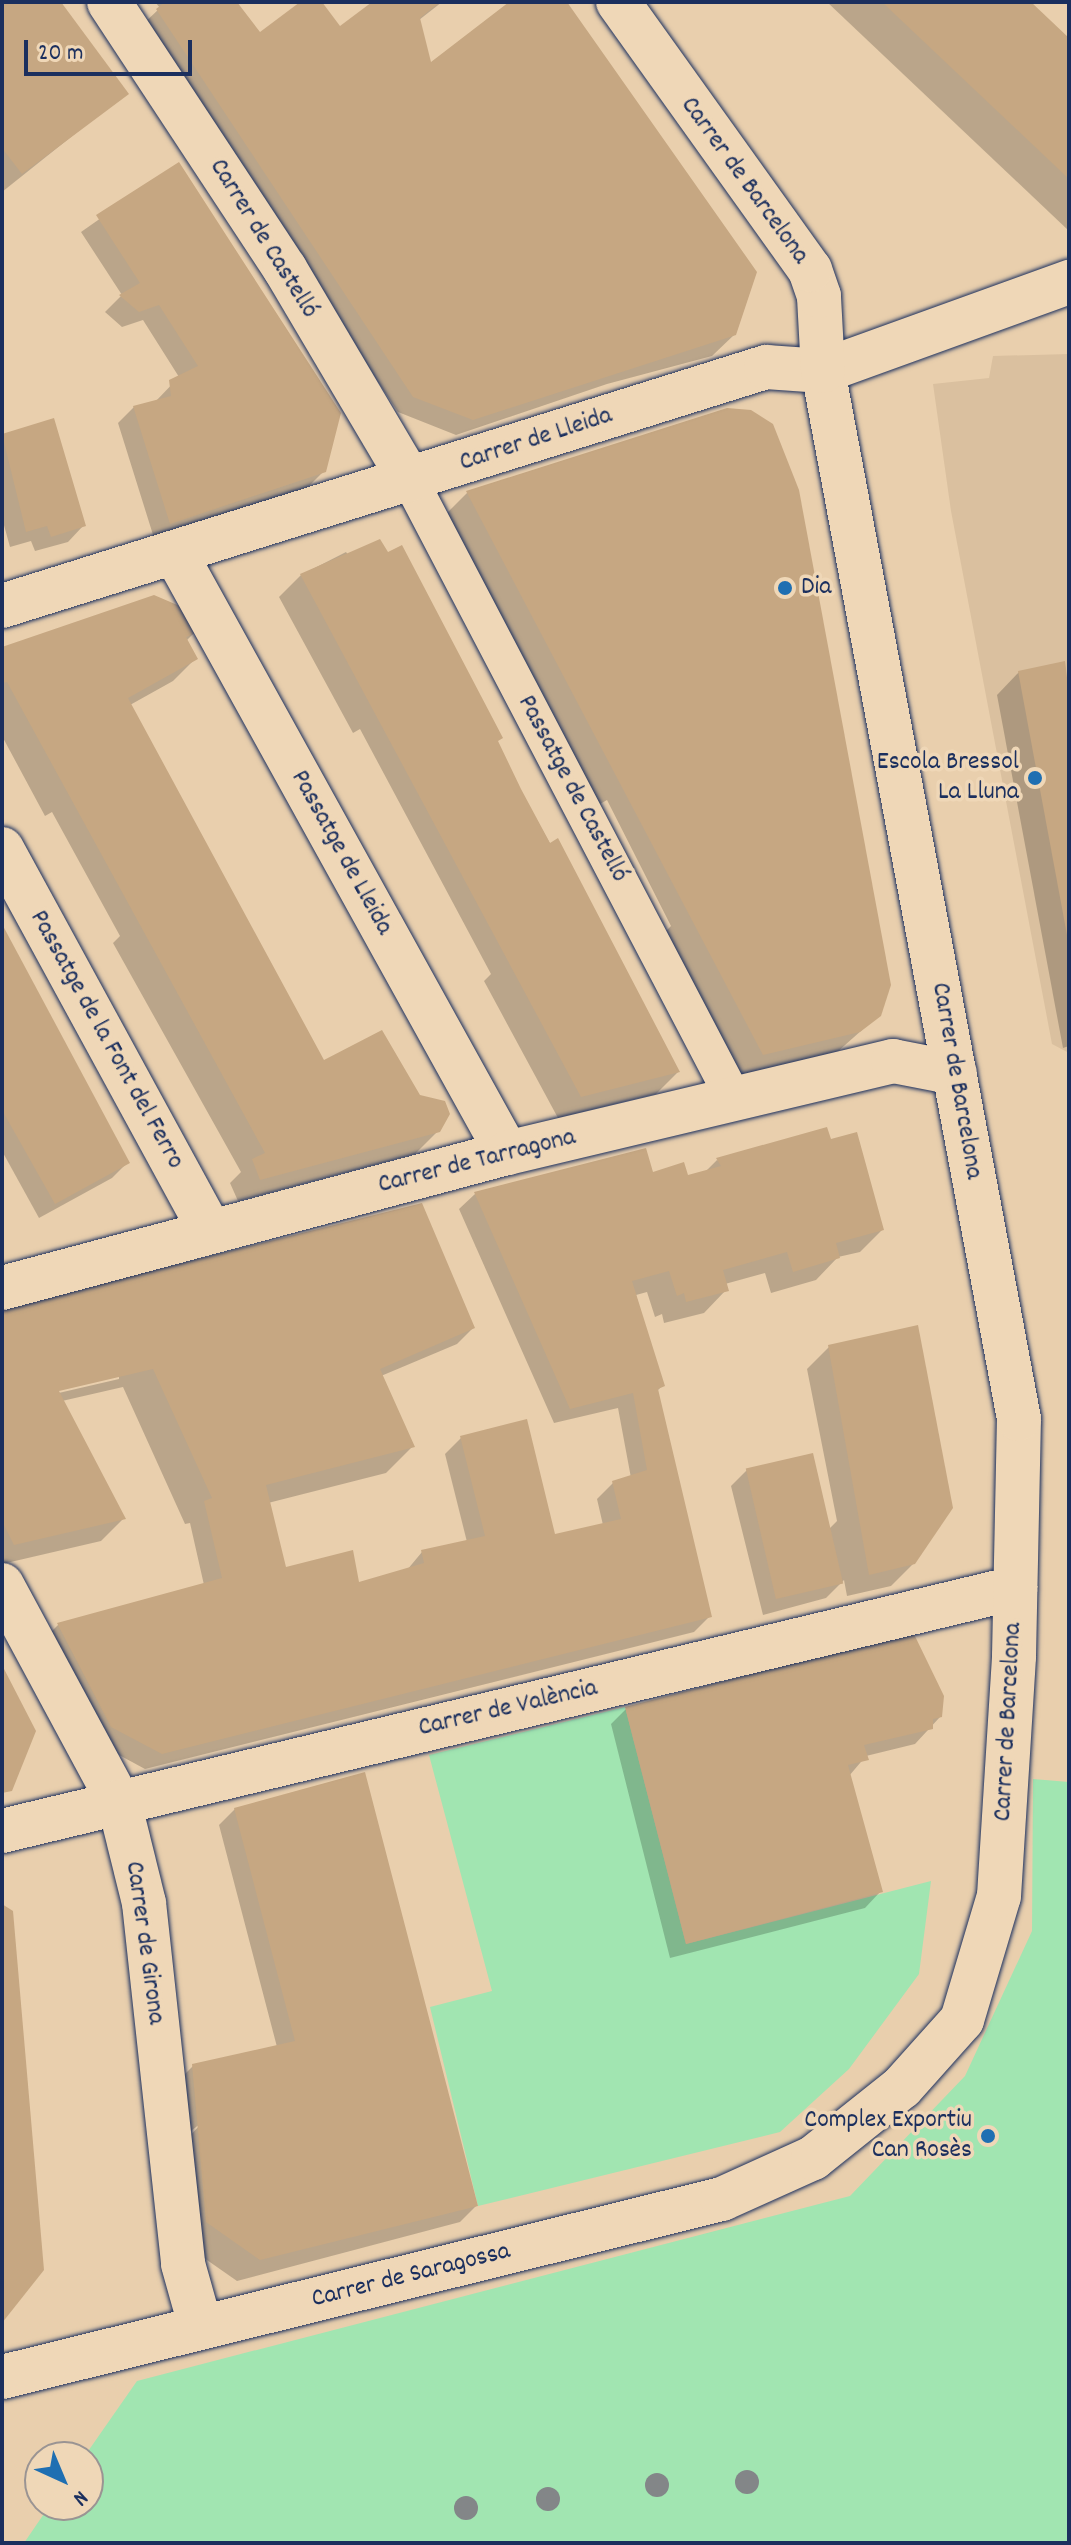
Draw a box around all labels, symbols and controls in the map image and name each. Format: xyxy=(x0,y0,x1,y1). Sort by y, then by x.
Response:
scale bar xyxy=(28,24,196,74)
text: 20 m xyxy=(38,37,84,71)
street label: Carrer de Barcelona xyxy=(673,91,815,271)
street label: Carrer de Castelló xyxy=(202,154,324,324)
street label: Carrer de Lleida xyxy=(456,401,616,479)
place label: Dia xyxy=(801,572,831,604)
marker: Dia xyxy=(776,579,794,597)
street label: Passatge de Castelló xyxy=(510,690,634,888)
place label: Escola Bressol La Lluna xyxy=(877,747,1019,808)
street label: Passatge de Lleida xyxy=(283,765,399,941)
marker: Escola Bressol La Lluna xyxy=(1026,769,1044,787)
street label: Passatge de la Font del Ferro xyxy=(22,905,190,1175)
street label: Carrer de Barcelona xyxy=(923,980,989,1182)
street label: Carrer de Tarragona xyxy=(375,1122,579,1202)
street label: Carrer de Barcelona xyxy=(988,1622,1030,1822)
street label: Carrer de València xyxy=(416,1673,600,1745)
street label: Carrer de Girona xyxy=(117,1859,171,2027)
place label: Complex Exportiu Can Rosès xyxy=(804,2105,972,2166)
marker: Complex Exportiu Can Rosès xyxy=(979,2127,997,2145)
street label: Carrer de Saragossa xyxy=(308,2236,514,2316)
north arrow xyxy=(24,2441,104,2521)
text: N xyxy=(65,2482,94,2512)

